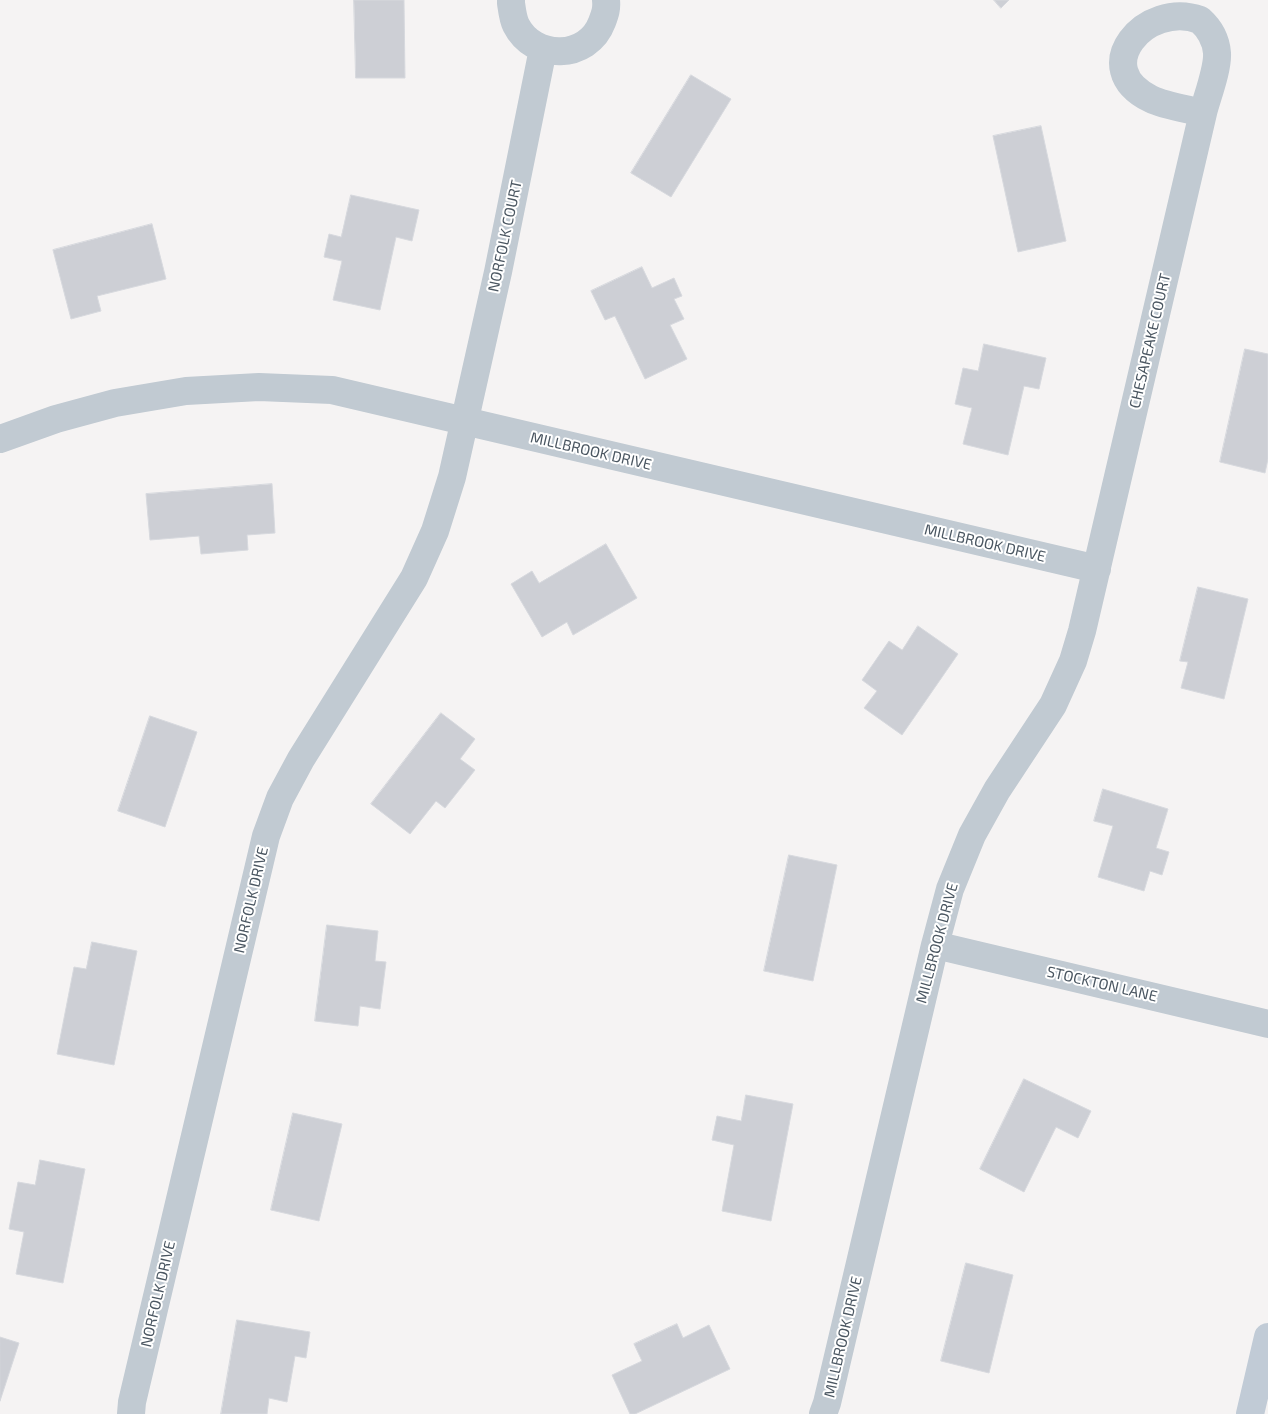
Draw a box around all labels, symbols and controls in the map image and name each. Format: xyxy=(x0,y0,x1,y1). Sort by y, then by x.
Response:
street label: NORFOLK COURT xyxy=(484,178,526,294)
street label: CHESAPEAKE COURT xyxy=(1126,272,1174,410)
street label: MILLBROOK DRIVE xyxy=(529,428,653,474)
street label: MILLBROOK DRIVE xyxy=(923,520,1047,566)
street label: NORFOLK DRIVE xyxy=(230,845,272,955)
street label: MILLBROOK DRIVE xyxy=(912,881,962,1005)
street label: STOCKTON LANE xyxy=(1045,963,1159,1005)
street label: NORFOLK DRIVE xyxy=(137,1239,179,1349)
street label: MILLBROOK DRIVE xyxy=(820,1275,866,1399)

